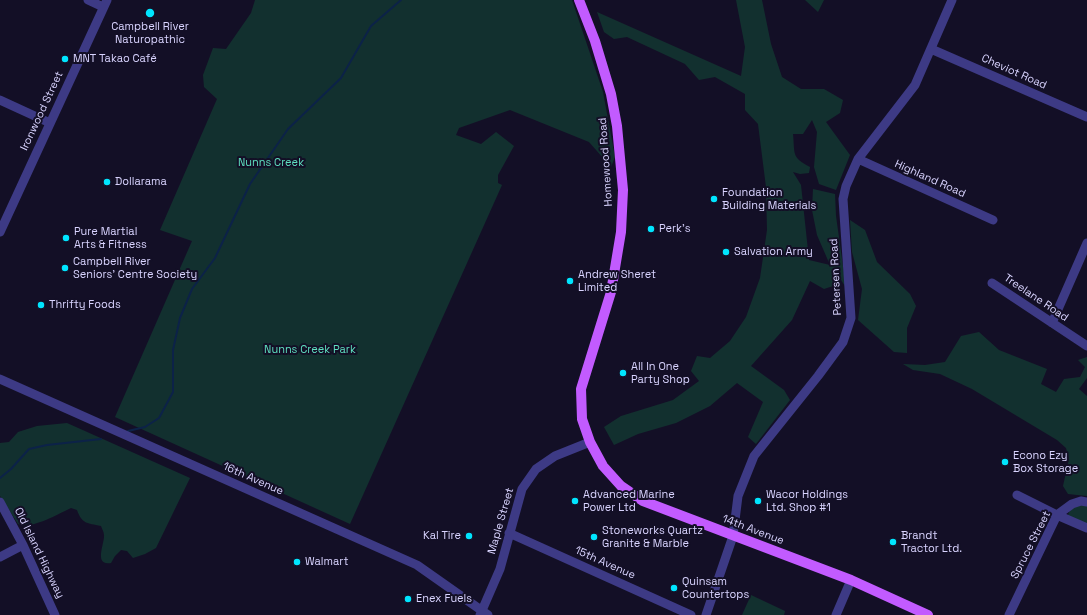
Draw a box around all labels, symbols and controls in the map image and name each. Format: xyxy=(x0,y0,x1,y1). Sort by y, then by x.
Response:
marker: Campbell River Naturopathic xyxy=(144,7,156,19)
place label: Campbell River Naturopathic xyxy=(111,20,189,46)
place label: MNT Takao Café xyxy=(73,52,157,66)
street label: Cheviot Road xyxy=(979,52,1049,92)
marker: MNT Takao Café xyxy=(60,54,70,64)
street label: Ironwood Street xyxy=(18,69,66,153)
street label: Homewood Road xyxy=(596,117,616,207)
park label: Nunns Creek xyxy=(238,156,304,170)
street label: Highland Road xyxy=(892,157,968,201)
place label: Dollarama xyxy=(115,175,167,189)
marker: Dollarama xyxy=(102,177,112,187)
place label: Foundation Building Materials xyxy=(722,186,816,212)
marker: Foundation Building Materials xyxy=(709,194,719,204)
place label: Perk's xyxy=(659,222,691,236)
marker: Perk's xyxy=(646,224,656,234)
place label: Pure Martial Arts & Fitness xyxy=(74,225,147,251)
marker: Pure Martial Arts & Fitness xyxy=(61,233,71,243)
street label: Petersen Road xyxy=(827,238,845,316)
place label: Salvation Army xyxy=(734,245,813,259)
marker: Salvation Army xyxy=(721,247,731,257)
place label: Campbell River Seniors' Centre Society xyxy=(73,255,197,281)
marker: Campbell River Seniors' Centre Society xyxy=(60,263,70,273)
place label: Andrew Sheret Limited xyxy=(578,268,656,294)
street label: Treelane Road xyxy=(1001,272,1071,324)
marker: Andrew Sheret Limited xyxy=(565,276,575,286)
place label: Thrifty Foods xyxy=(49,298,121,312)
marker: Thrifty Foods xyxy=(36,300,46,310)
park label: Nunns Creek Park xyxy=(264,343,356,357)
place label: All In One Party Shop xyxy=(631,360,690,386)
marker: All In One Party Shop xyxy=(618,368,628,378)
place label: Econo Ezy Box Storage xyxy=(1013,449,1078,475)
marker: Econo Ezy Box Storage xyxy=(1000,457,1010,467)
street label: 16th Avenue xyxy=(221,460,285,498)
street label: Maple Street xyxy=(485,486,517,556)
place label: Advanced Marine Power Ltd xyxy=(583,488,675,514)
place label: Wacor Holdings Ltd. Shop #1 xyxy=(766,488,848,514)
marker: Advanced Marine Power Ltd xyxy=(570,496,580,506)
marker: Wacor Holdings Ltd. Shop #1 xyxy=(753,496,763,506)
street label: Old Island Highway xyxy=(11,505,67,601)
street label: Spruce Street xyxy=(1008,509,1054,581)
street label: 14th Avenue xyxy=(720,512,786,548)
place label: Stoneworks Quartz Granite & Marble xyxy=(602,524,703,550)
place label: Kal Tire xyxy=(423,529,461,543)
place label: Brandt Tractor Ltd. xyxy=(901,529,962,555)
marker: Kal Tire xyxy=(464,531,474,541)
marker: Stoneworks Quartz Granite & Marble xyxy=(589,532,599,542)
marker: Brandt Tractor Ltd. xyxy=(888,537,898,547)
street label: 15th Avenue xyxy=(573,544,637,582)
place label: Walmart xyxy=(305,555,349,569)
marker: Walmart xyxy=(292,557,302,567)
place label: Quinsam Countertops xyxy=(682,575,749,601)
marker: Quinsam Countertops xyxy=(669,583,679,593)
place label: Enex Fuels xyxy=(416,592,472,606)
marker: Enex Fuels xyxy=(403,594,413,604)

